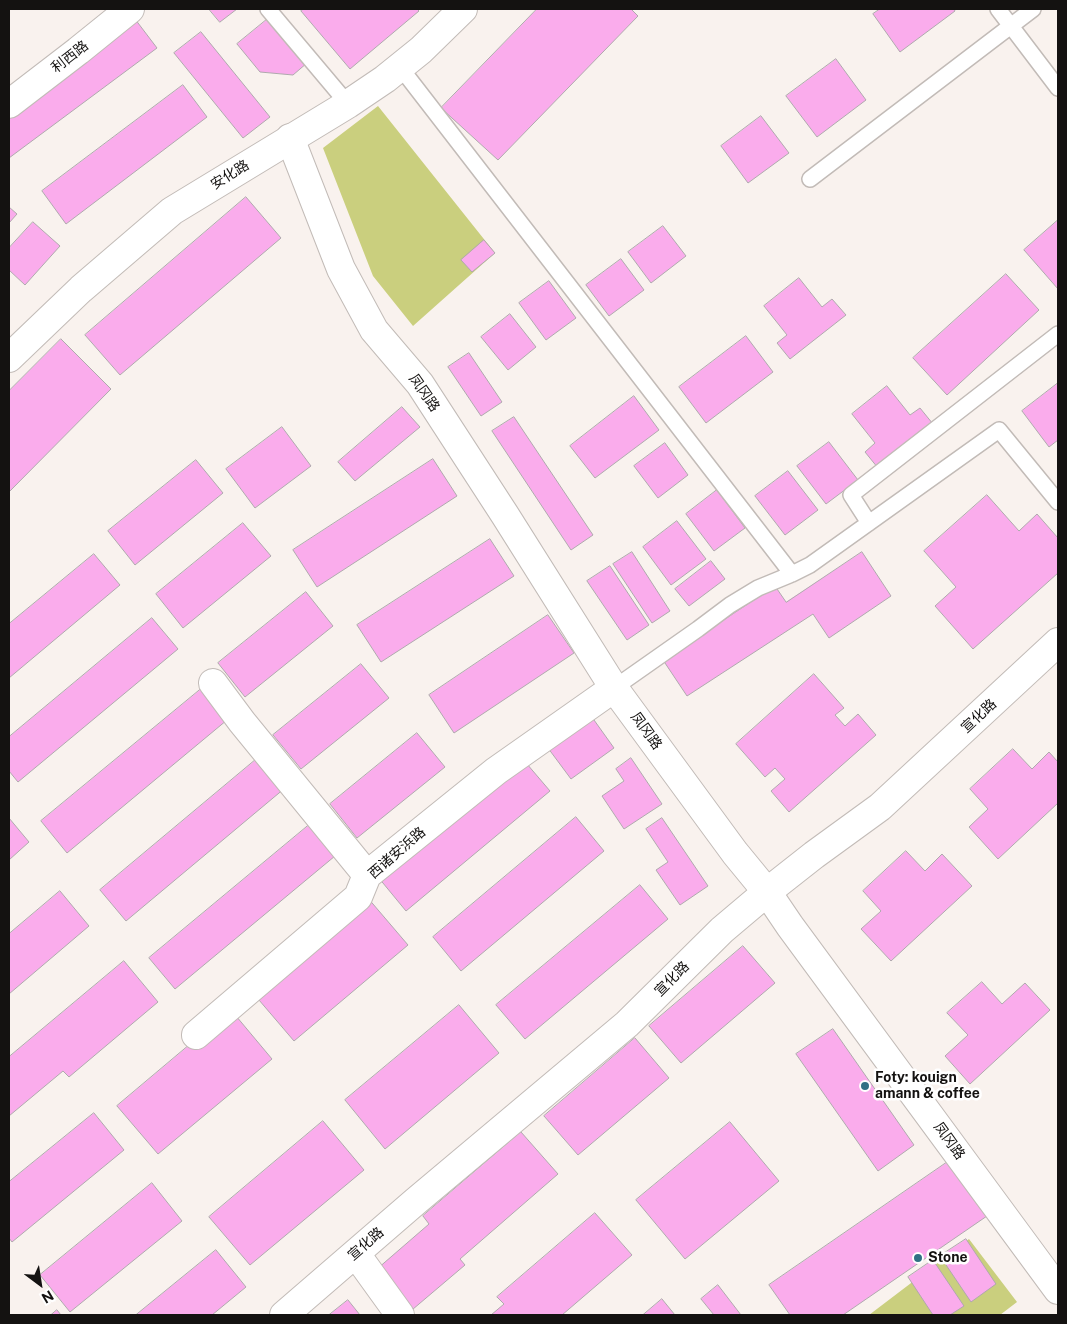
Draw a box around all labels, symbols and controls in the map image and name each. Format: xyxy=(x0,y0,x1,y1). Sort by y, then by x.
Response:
street label: 利西路 xyxy=(48,37,92,77)
street label: 安化路 xyxy=(208,157,252,193)
street label: 凤冈路 xyxy=(405,371,443,415)
street label: 宣化路 xyxy=(958,696,1000,736)
street label: 凤冈路 xyxy=(627,709,665,753)
street label: 西诸安浜路 xyxy=(365,824,429,882)
street label: 宣化路 xyxy=(651,958,693,1000)
place label: Foty: kouign amann & coffee xyxy=(875,1070,980,1102)
marker: Foty: kouign amann & coffee xyxy=(859,1080,871,1092)
street label: 凤冈路 xyxy=(930,1119,968,1163)
street label: 宣化路 xyxy=(345,1224,387,1264)
place label: Stone xyxy=(928,1250,968,1266)
marker: Stone xyxy=(912,1252,924,1264)
north arrow xyxy=(15,1259,65,1309)
text: N xyxy=(39,1287,57,1307)

